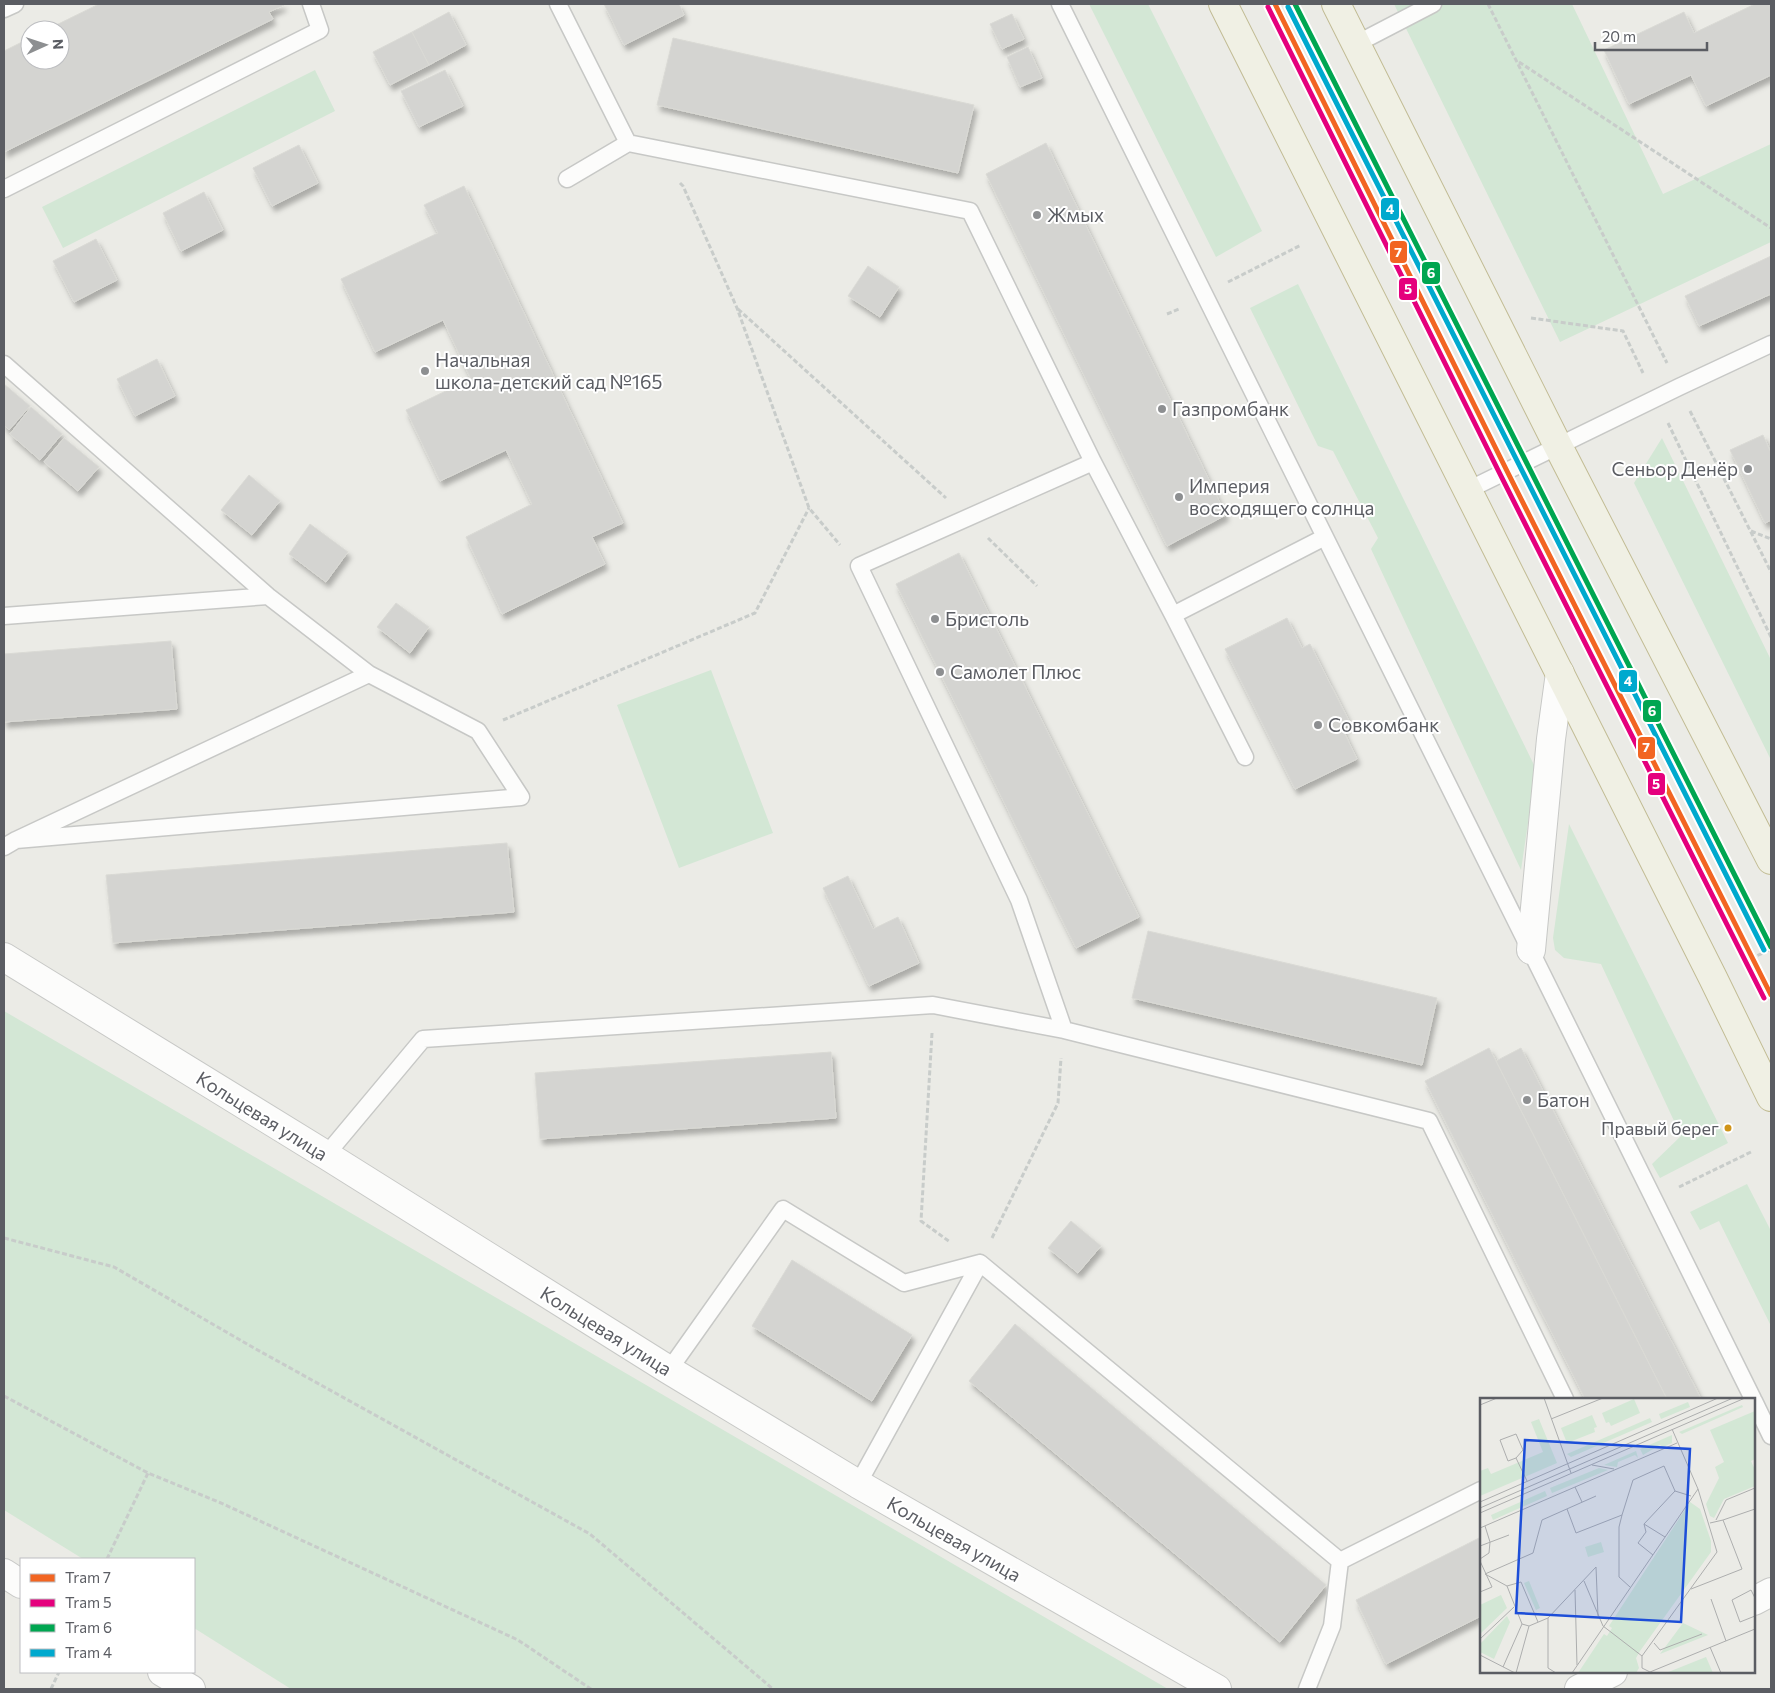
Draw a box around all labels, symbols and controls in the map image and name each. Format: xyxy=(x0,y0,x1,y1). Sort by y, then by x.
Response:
north arrow xyxy=(20,20,70,70)
scale bar xyxy=(1595,20,1708,52)
text: 20 m xyxy=(1602,27,1636,45)
text: N xyxy=(50,39,67,50)
line badge: 4 xyxy=(1380,197,1400,221)
text: 4 xyxy=(1386,200,1395,217)
place label: Жмых xyxy=(1047,203,1104,226)
marker: Жмых xyxy=(1031,209,1043,221)
line badge: 7 xyxy=(1389,240,1408,264)
text: 7 xyxy=(1394,243,1402,260)
line badge: 6 xyxy=(1421,261,1441,285)
text: 6 xyxy=(1427,264,1436,281)
line badge: 5 xyxy=(1398,277,1418,301)
text: 5 xyxy=(1404,280,1412,297)
place label: Начальная школа-детский сад №165 xyxy=(435,348,662,393)
marker: Начальная школа-детский сад №165 xyxy=(419,365,431,377)
place label: Газпромбанк xyxy=(1172,397,1289,420)
marker: Газпромбанк xyxy=(1156,403,1168,415)
place label: Сеньор Денёр xyxy=(1611,457,1738,480)
marker: Сеньор Денёр xyxy=(1742,463,1754,475)
place label: Империя восходящего солнца xyxy=(1189,474,1374,519)
marker: Империя восходящего солнца xyxy=(1173,491,1185,503)
place label: Бристоль xyxy=(945,607,1029,630)
marker: Бристоль xyxy=(929,613,941,625)
place label: Самолет Плюс xyxy=(950,660,1081,683)
marker: Самолет Плюс xyxy=(934,666,946,678)
line badge: 4 xyxy=(1618,669,1638,693)
text: 4 xyxy=(1624,672,1633,689)
line badge: 6 xyxy=(1642,699,1662,723)
text: 6 xyxy=(1648,702,1657,719)
place label: Совкомбанк xyxy=(1328,713,1439,736)
marker: Совкомбанк xyxy=(1312,719,1324,731)
line badge: 7 xyxy=(1637,736,1656,760)
text: 7 xyxy=(1642,738,1650,755)
line badge: 5 xyxy=(1647,772,1666,796)
text: 5 xyxy=(1652,775,1660,792)
street label: Кольцевая улица xyxy=(192,1066,332,1165)
place label: Батон xyxy=(1537,1088,1590,1111)
marker: Батон xyxy=(1521,1094,1533,1106)
place label: Правый берег xyxy=(1601,1117,1719,1139)
marker: Правый берег xyxy=(1723,1123,1733,1133)
street label: Кольцевая улица xyxy=(536,1281,676,1380)
inset map xyxy=(1480,1398,1755,1673)
street label: Кольцевая улица xyxy=(883,1491,1025,1586)
legend xyxy=(20,1558,195,1673)
text: Tram 7 xyxy=(65,1568,111,1586)
text: Tram 5 xyxy=(65,1593,112,1611)
text: Tram 6 xyxy=(65,1618,112,1636)
text: Tram 4 xyxy=(65,1643,112,1661)

